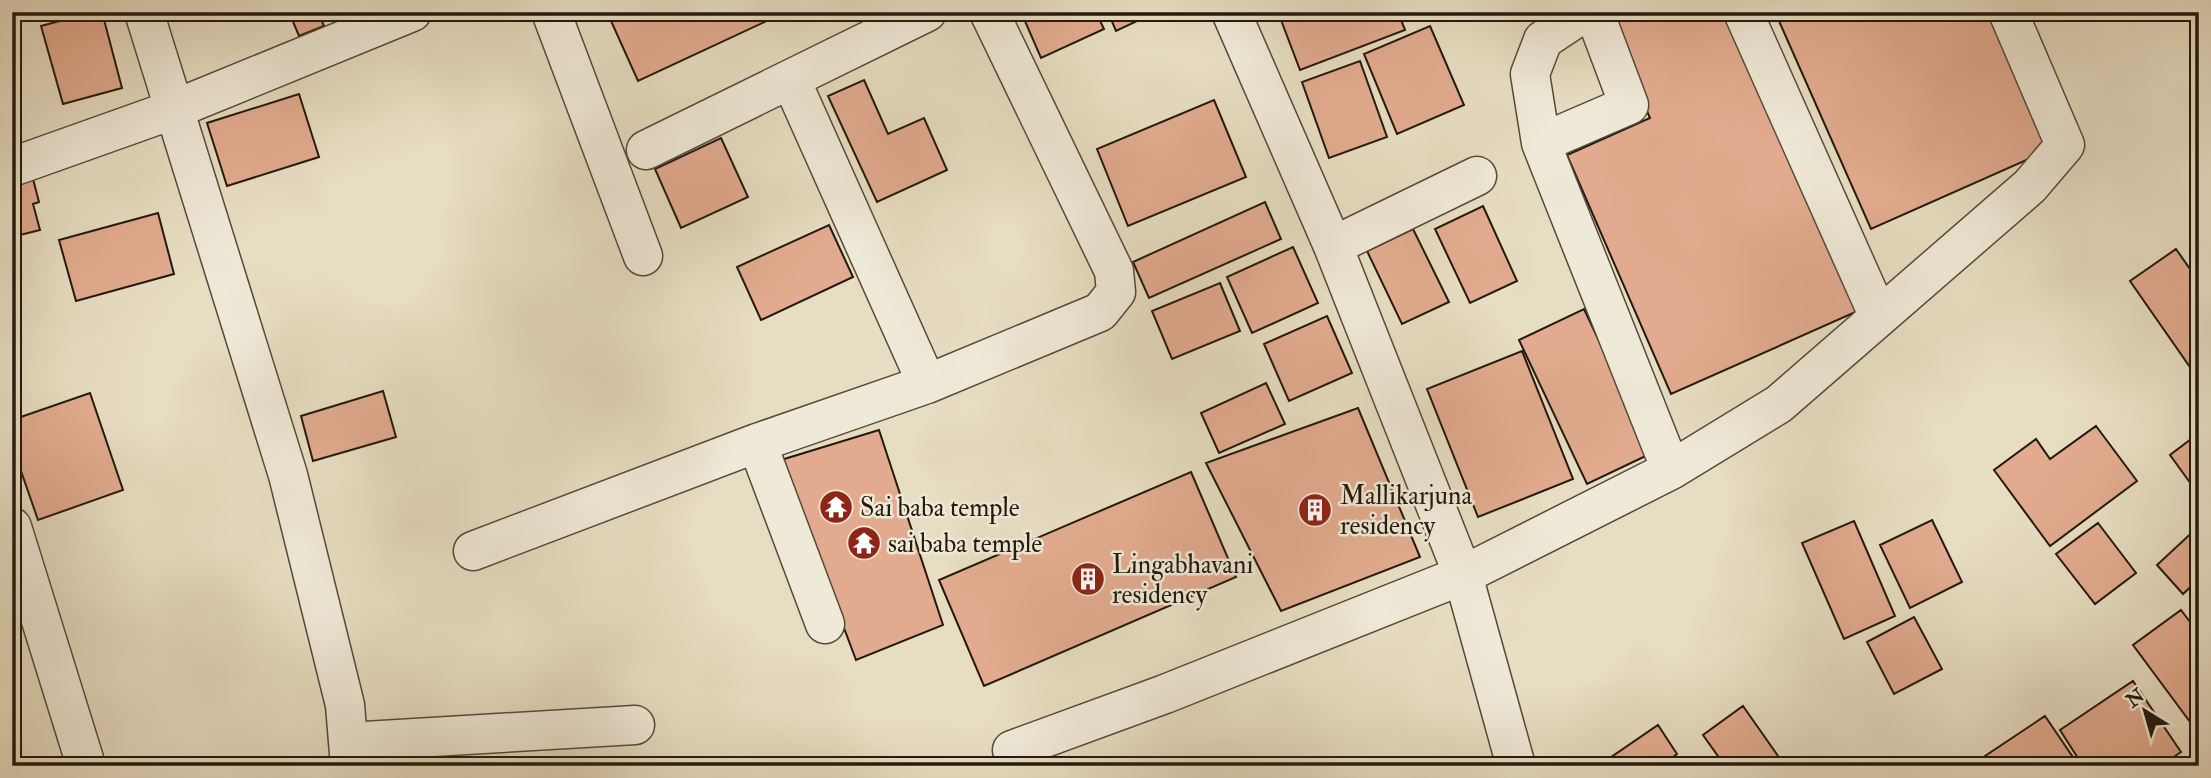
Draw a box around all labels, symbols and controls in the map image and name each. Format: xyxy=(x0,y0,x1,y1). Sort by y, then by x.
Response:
place label: Mallikarjuna residency xyxy=(1340,480,1472,542)
temple icon: Sai baba temple xyxy=(817,488,855,526)
building icon: Mallikarjuna residency xyxy=(1296,491,1334,529)
place label: Sai baba temple xyxy=(860,492,1020,525)
temple icon: sai baba temple xyxy=(845,524,883,562)
place label: sai baba temple xyxy=(888,528,1042,561)
place label: Lingabhavani residency xyxy=(1112,549,1253,611)
building icon: Lingabhavani residency xyxy=(1069,560,1107,598)
north arrow xyxy=(2110,676,2180,746)
text: N xyxy=(2121,683,2150,714)

